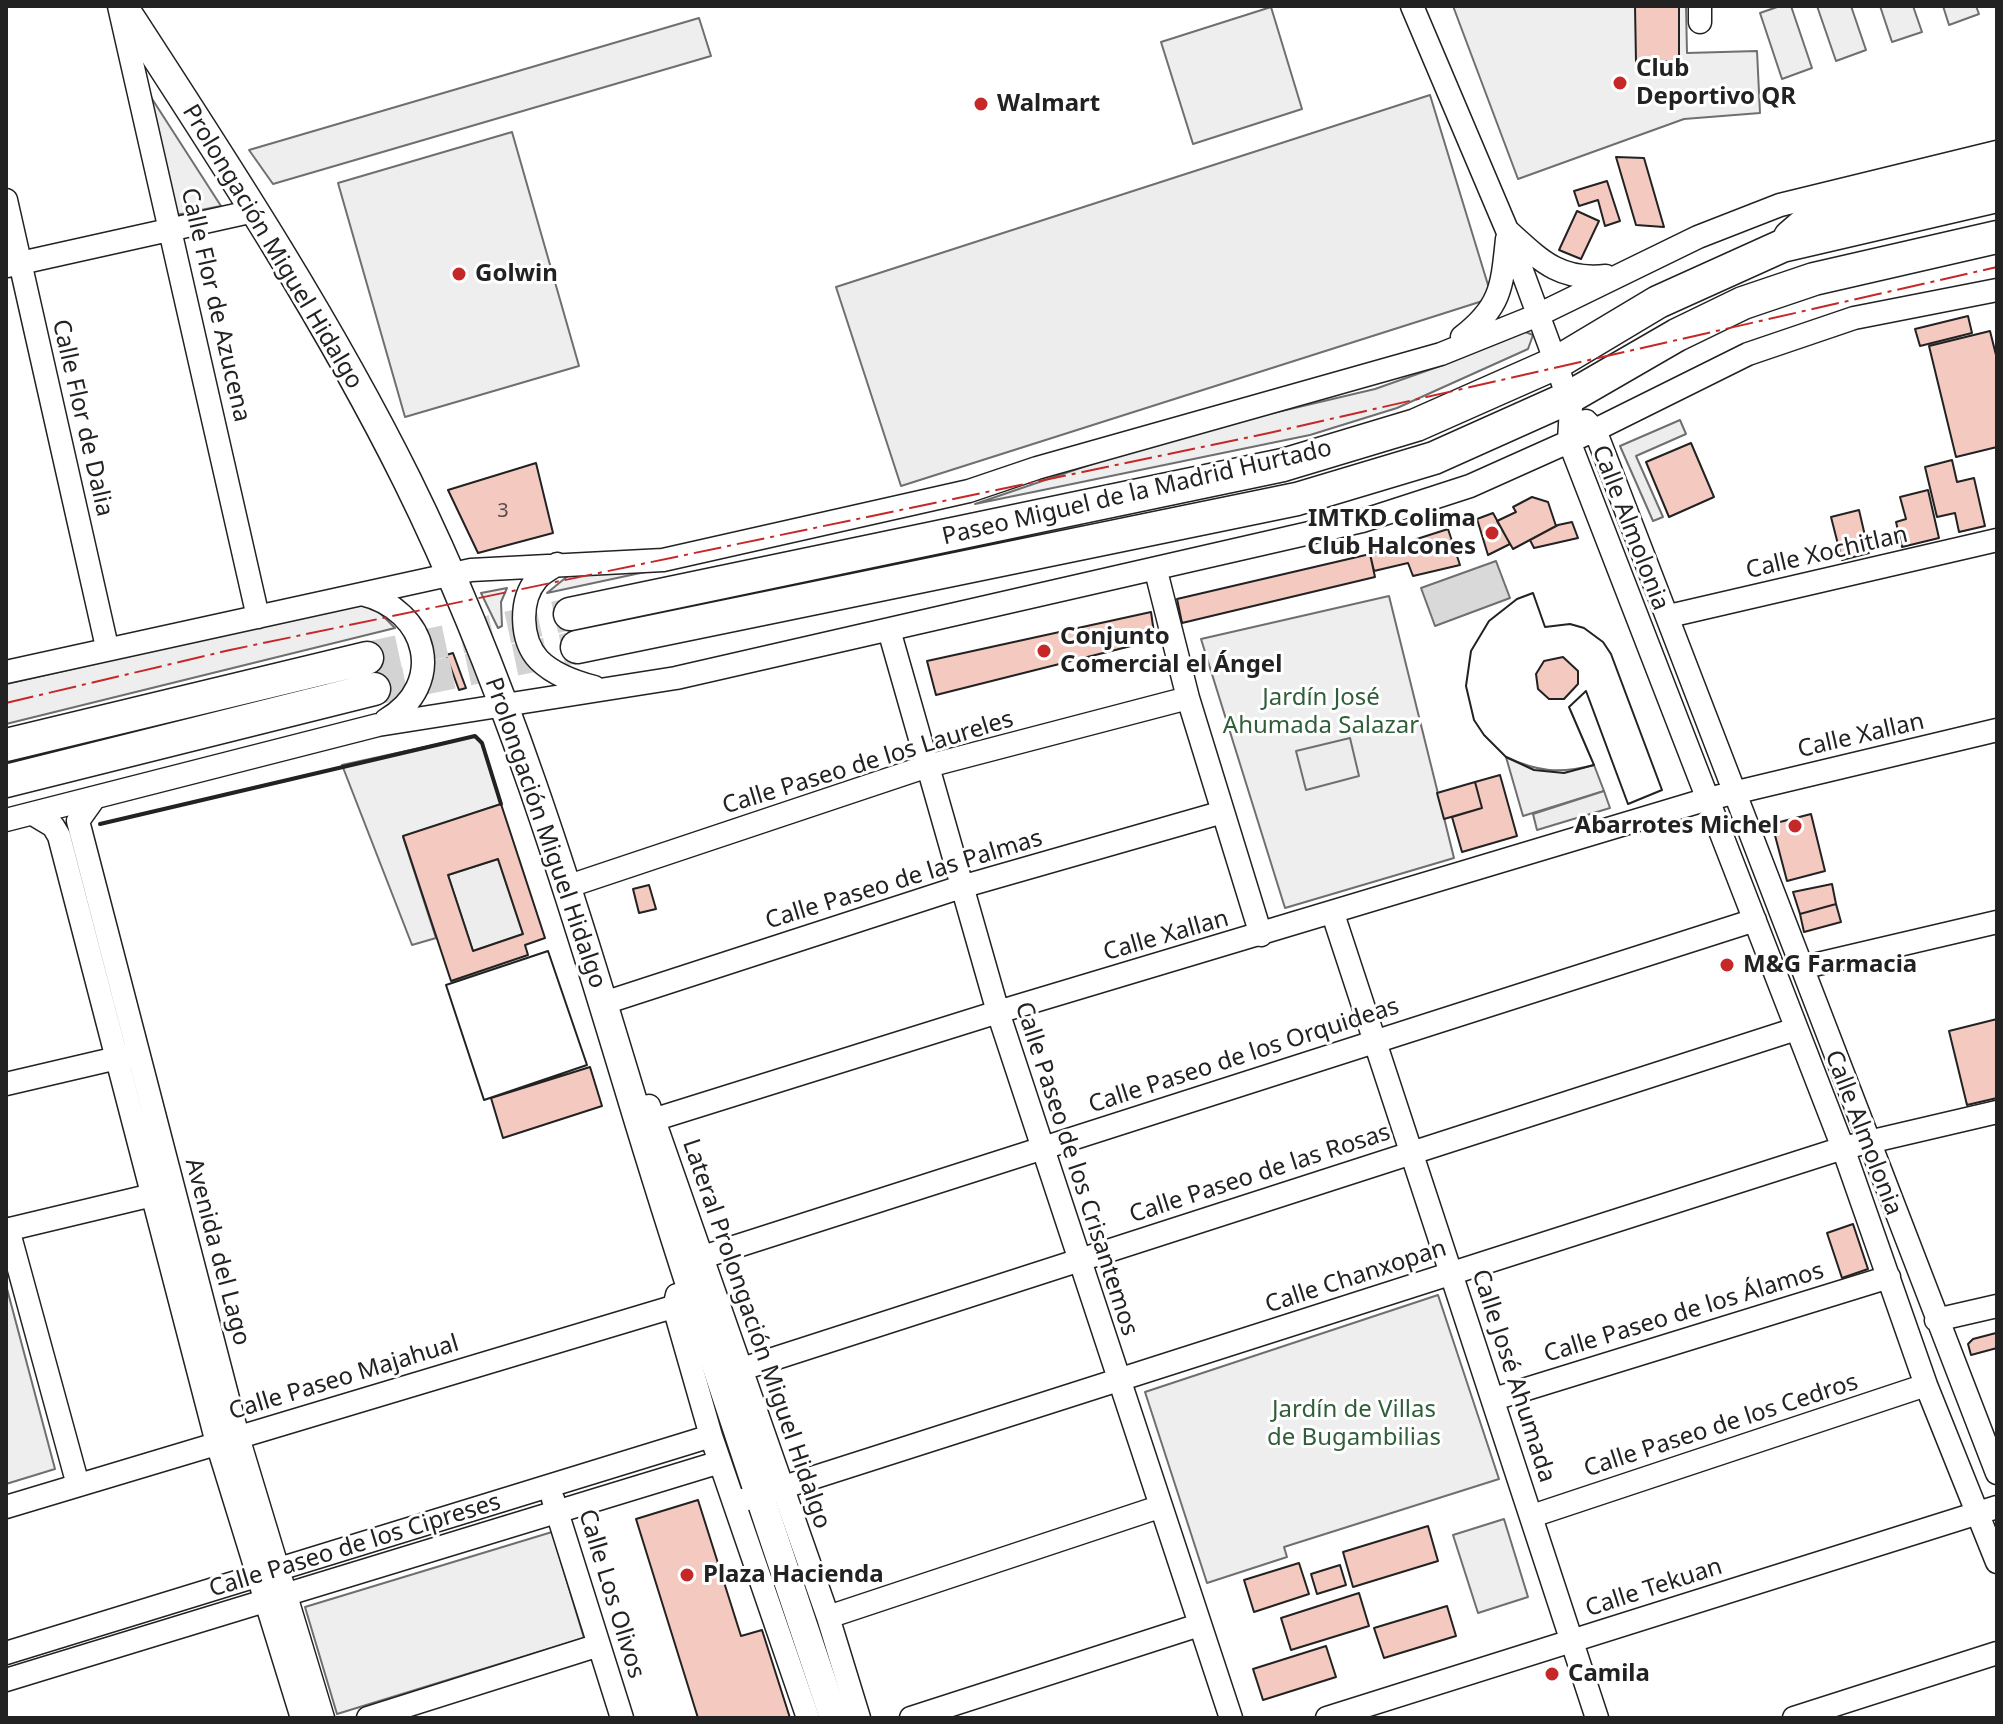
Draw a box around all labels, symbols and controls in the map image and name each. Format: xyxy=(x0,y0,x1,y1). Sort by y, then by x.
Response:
place label: Club Deportivo QR xyxy=(1636,55,1796,111)
marker: Club Deportivo QR xyxy=(1611,74,1629,92)
place label: Walmart xyxy=(997,90,1100,118)
marker: Walmart xyxy=(972,95,990,113)
street label: Prolongación Miguel Hidalgo xyxy=(176,100,368,394)
street label: Calle Flor de Azucena xyxy=(174,185,256,425)
place label: Golwin xyxy=(475,260,558,288)
marker: Golwin xyxy=(450,265,468,283)
street label: Calle Flor de Dalia xyxy=(45,317,119,519)
street label: Paseo Miguel de la Madrid Hurtado xyxy=(939,434,1335,552)
street label: Calle Almolonia xyxy=(1585,441,1675,615)
house number: 3 xyxy=(497,499,509,523)
place label: IMTKD Colima Club Halcones xyxy=(1307,505,1476,561)
street label: Calle Xochitlan xyxy=(1743,520,1911,586)
marker: IMTKD Colima Club Halcones xyxy=(1483,524,1501,542)
place label: Conjunto Comercial el Ángel xyxy=(1060,623,1282,679)
marker: Conjunto Comercial el Ángel xyxy=(1035,642,1053,660)
street label: Prolongación Miguel Hidalgo xyxy=(478,674,612,992)
park label: Jardín José Ahumada Salazar xyxy=(1223,684,1419,740)
street label: Calle Paseo de los Laureles xyxy=(719,705,1017,821)
street label: Calle Xallan xyxy=(1795,707,1927,765)
place label: Abarrotes Michel xyxy=(1575,812,1779,840)
marker: Abarrotes Michel xyxy=(1786,817,1804,835)
street label: Calle Paseo de las Palmas xyxy=(762,824,1046,936)
street label: Calle Xallan xyxy=(1100,904,1232,968)
place label: M&G Farmacia xyxy=(1743,951,1917,979)
marker: M&G Farmacia xyxy=(1718,956,1736,974)
street label: Calle Paseo de los Orquideas xyxy=(1085,992,1403,1120)
street label: Calle Paseo de los Crisantemos xyxy=(1008,998,1144,1340)
street label: Calle Almolonia xyxy=(1818,1046,1908,1220)
street label: Calle Paseo de las Rosas xyxy=(1126,1118,1394,1230)
street label: Lateral Prolongación Miguel Hidalgo xyxy=(676,1135,836,1533)
street label: Avenida del Lago xyxy=(178,1155,256,1349)
street label: Calle Chanxopan xyxy=(1262,1234,1450,1320)
street label: Calle Paseo de los Álamos xyxy=(1541,1257,1827,1369)
street label: Calle José Ahumada xyxy=(1465,1266,1561,1486)
street label: Calle Paseo Majahual xyxy=(226,1329,462,1427)
street label: Calle Paseo de los Cedros xyxy=(1580,1368,1862,1484)
park label: Jardín de Villas de Bugambilias xyxy=(1267,1396,1441,1452)
street label: Calle Paseo de los Cipreses xyxy=(206,1488,504,1604)
street label: Calle Los Olivos xyxy=(572,1506,650,1682)
street label: Calle Tekuan xyxy=(1582,1552,1726,1624)
place label: Plaza Hacienda xyxy=(703,1561,884,1589)
marker: Plaza Hacienda xyxy=(678,1566,696,1584)
place label: Camila xyxy=(1568,1660,1650,1688)
marker: Camila xyxy=(1543,1665,1561,1683)

